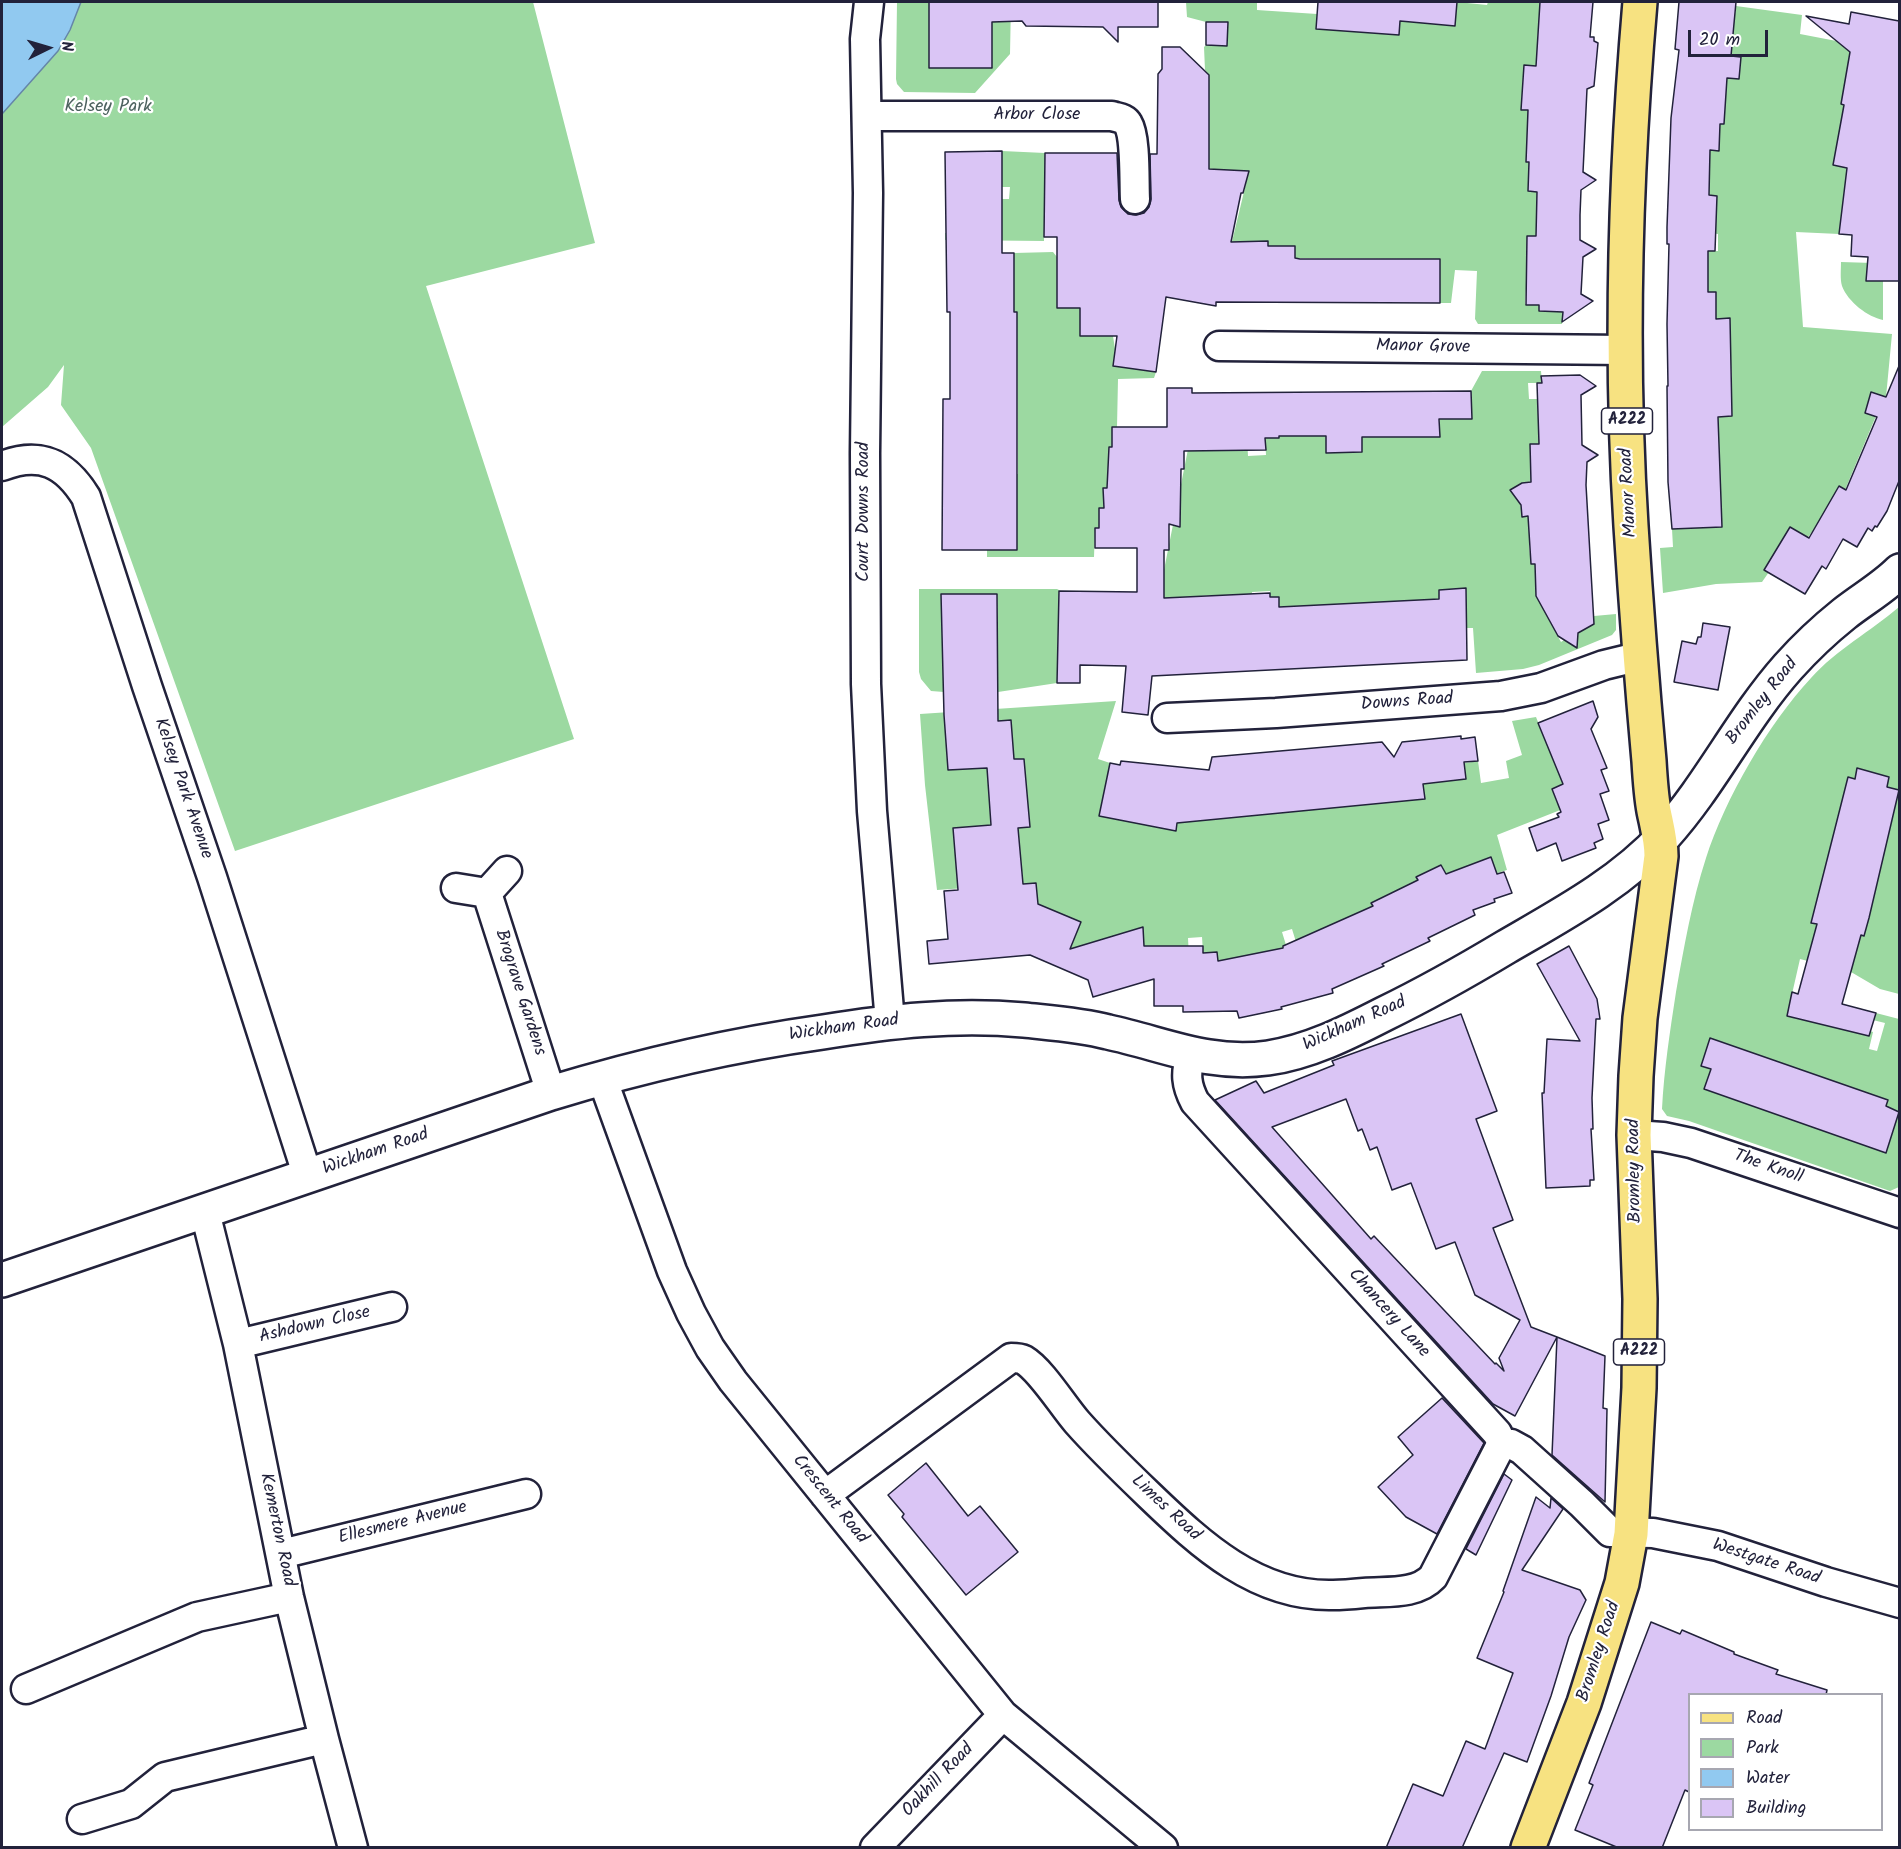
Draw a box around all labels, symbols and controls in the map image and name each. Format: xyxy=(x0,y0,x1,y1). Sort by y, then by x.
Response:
north arrow xyxy=(18,18,78,78)
scale bar xyxy=(1691,18,1770,56)
text: 20 m xyxy=(1699,26,1740,55)
text: N xyxy=(54,40,79,53)
park label: Kelsey Park xyxy=(64,97,152,119)
street label: Arbor Close xyxy=(994,105,1080,127)
street label: Manor Grove xyxy=(1376,336,1470,360)
road number: A222 xyxy=(1602,408,1652,434)
street label: Court Downs Road xyxy=(854,442,876,582)
street label: Manor Road xyxy=(1617,448,1643,538)
street label: Bromley Road xyxy=(1722,654,1804,750)
street label: Downs Road xyxy=(1360,689,1454,717)
street label: Kelsey Park Avenue xyxy=(148,716,216,862)
street label: Brograve Gardens xyxy=(488,927,550,1059)
street label: Wickham Road xyxy=(1300,993,1410,1057)
street label: Wickham Road xyxy=(788,1011,900,1047)
street label: Bromley Road xyxy=(1624,1119,1648,1223)
street label: Wickham Road xyxy=(320,1125,432,1181)
street label: The Knoll xyxy=(1731,1146,1805,1190)
street label: Chancery Lane xyxy=(1342,1265,1434,1363)
street label: Ashdown Close xyxy=(257,1303,373,1349)
road number: A222 xyxy=(1614,1339,1664,1365)
street label: Crescent Road xyxy=(786,1451,872,1549)
street label: Kemerton Road xyxy=(253,1471,299,1589)
street label: Limes Road xyxy=(1126,1471,1204,1547)
street label: Ellesmere Avenue xyxy=(336,1498,470,1550)
street label: Westgate Road xyxy=(1709,1535,1823,1591)
street label: Bromley Road xyxy=(1574,1599,1626,1705)
legend xyxy=(1688,1693,1883,1831)
text: Road xyxy=(1746,1704,1782,1733)
text: Park xyxy=(1746,1734,1779,1763)
street label: Oakhill Road xyxy=(899,1740,979,1822)
text: Water xyxy=(1746,1764,1790,1793)
text: Building xyxy=(1746,1794,1806,1823)

